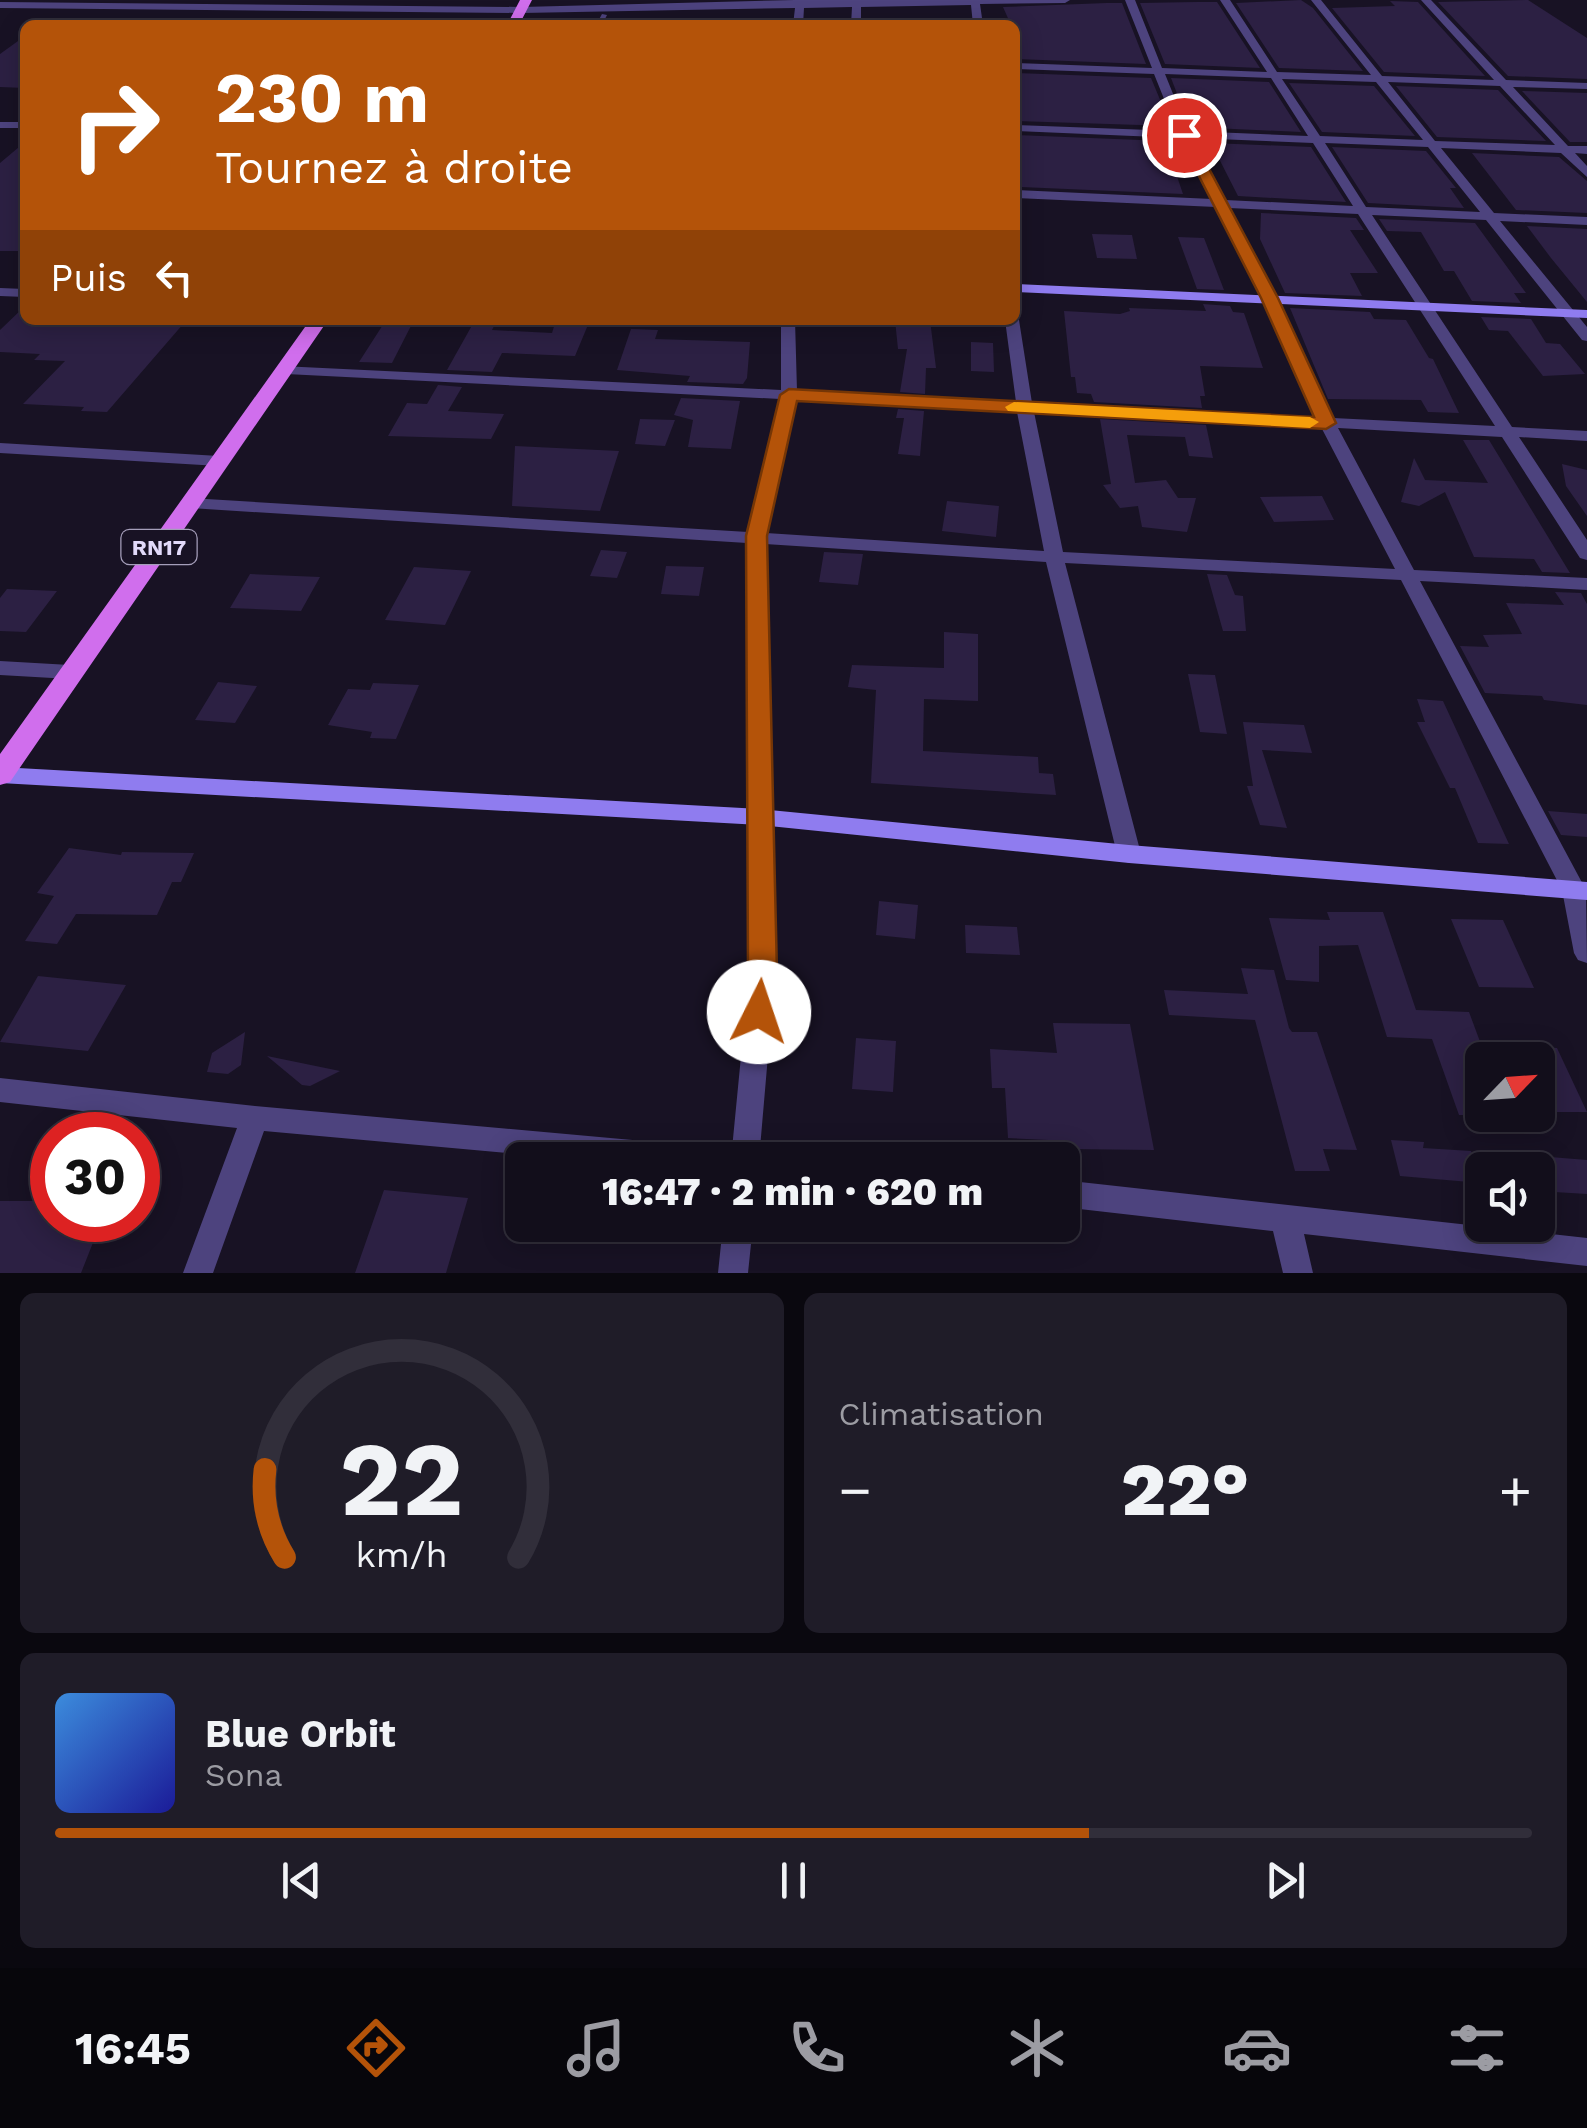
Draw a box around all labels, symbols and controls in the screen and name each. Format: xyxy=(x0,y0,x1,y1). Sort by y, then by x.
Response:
text: 230 m xyxy=(215,57,429,139)
icon: right xyxy=(50,60,180,190)
pin xyxy=(1142,93,1227,178)
icon: arrive xyxy=(1157,108,1212,163)
text: Tournez à droite xyxy=(215,141,573,194)
icon: left xyxy=(147,250,202,305)
text: Puis xyxy=(50,256,127,300)
road number: RN17 xyxy=(122,530,196,564)
position arrow xyxy=(707,960,811,1064)
north arrow xyxy=(1465,1042,1555,1132)
map controls xyxy=(1465,1042,1555,1242)
speed limit sign: 30 xyxy=(30,1112,160,1242)
button: sound xyxy=(1465,1152,1555,1242)
text: 16:47 · 2 min · 620 m xyxy=(602,1170,983,1214)
text: Climatisation xyxy=(839,1395,1044,1433)
text: 22 xyxy=(340,1418,464,1540)
text: 22° xyxy=(1121,1445,1249,1533)
text: − xyxy=(839,1458,872,1522)
text: + xyxy=(1499,1458,1532,1522)
text: km/h xyxy=(356,1534,448,1576)
text: Blue Orbit xyxy=(205,1712,396,1756)
text: Sona xyxy=(205,1756,283,1794)
icon: previous xyxy=(274,1853,329,1908)
icon: pause xyxy=(766,1853,821,1908)
icon: next xyxy=(1258,1853,1313,1908)
icon: directions xyxy=(341,2013,411,2083)
icon: music xyxy=(561,2013,631,2083)
icon: phone xyxy=(782,2013,852,2083)
icon: climate xyxy=(1002,2013,1072,2083)
icon: car xyxy=(1222,2013,1292,2083)
icon: filters xyxy=(1442,2013,1512,2083)
text: 16:45 xyxy=(75,2022,191,2075)

